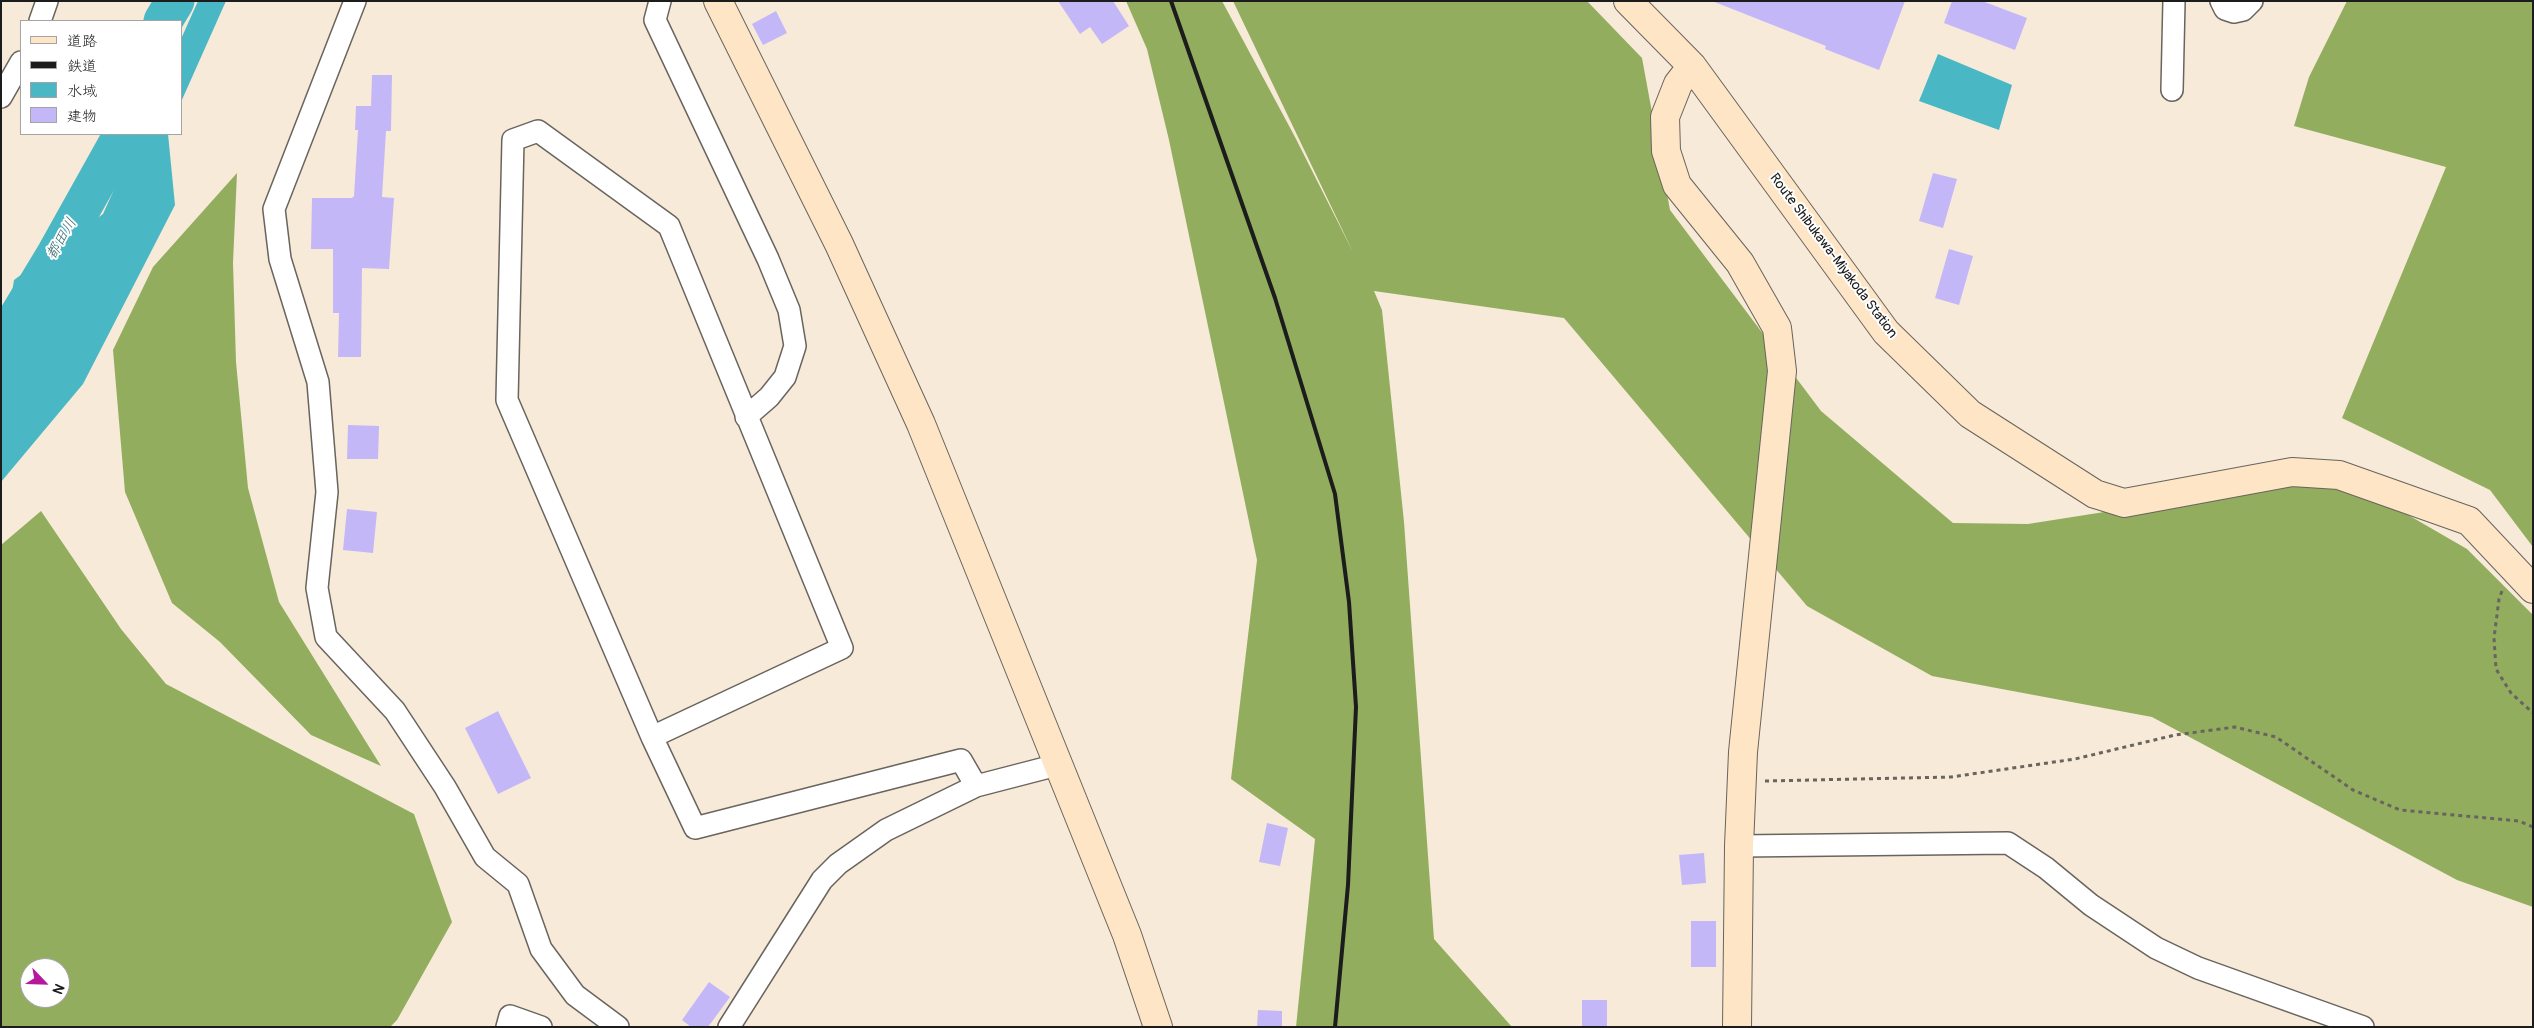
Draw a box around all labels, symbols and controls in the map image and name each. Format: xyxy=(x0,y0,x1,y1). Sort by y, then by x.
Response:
legend xyxy=(20,20,182,135)
text: 道路 xyxy=(67,32,97,51)
text: 鉄道 xyxy=(67,57,97,76)
text: 水域 xyxy=(67,82,97,101)
text: 建物 xyxy=(67,107,97,126)
street label: Route Shibukawa-Miyakoda Station xyxy=(1766,170,1900,342)
water label: 都田川 xyxy=(43,215,81,263)
north arrow xyxy=(20,958,70,1008)
text: N xyxy=(49,981,68,997)

